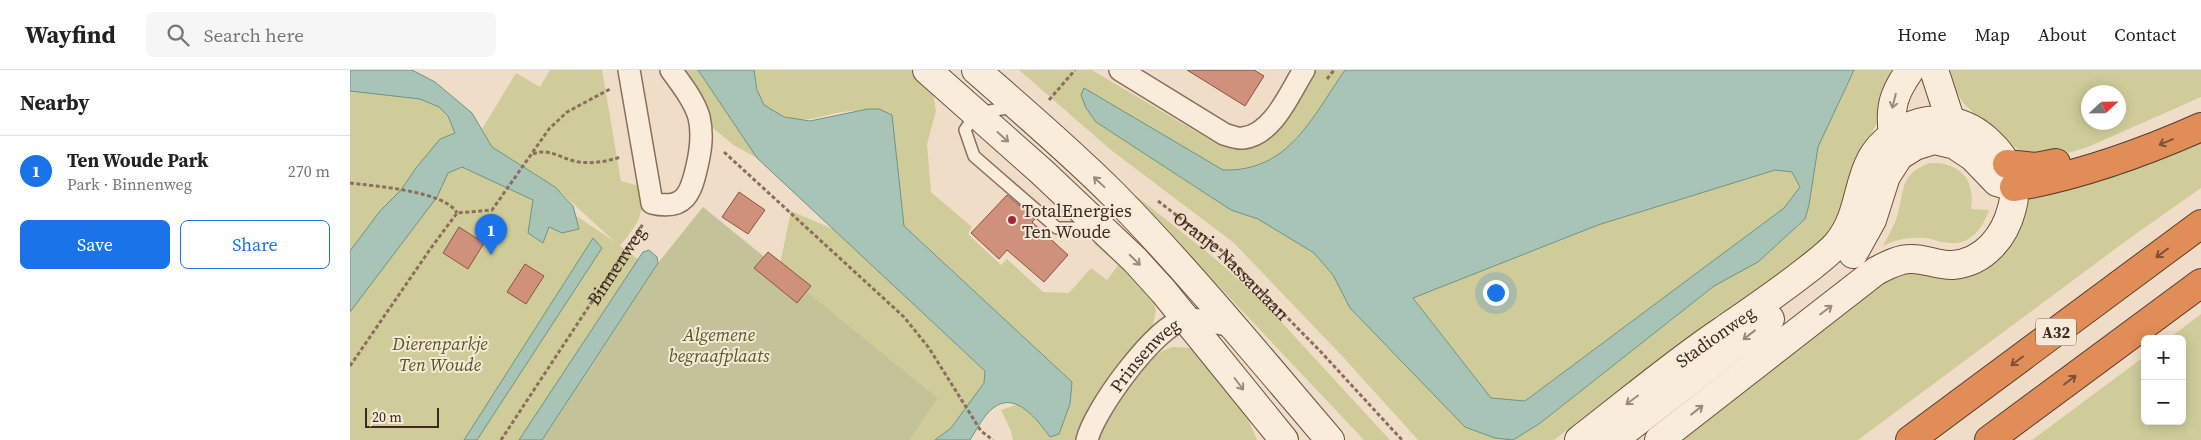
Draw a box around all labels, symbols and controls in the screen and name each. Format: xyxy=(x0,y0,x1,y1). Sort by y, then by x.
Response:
search box xyxy=(146,12,496,57)
text: Wayfind xyxy=(25,18,116,51)
icon: search xyxy=(164,21,192,49)
text: Search here xyxy=(204,22,304,48)
text: Home xyxy=(1898,22,1947,47)
text: Map xyxy=(1975,22,2010,47)
text: About xyxy=(2038,22,2086,47)
text: Contact xyxy=(2114,22,2176,47)
north arrow xyxy=(2081,85,2126,130)
text: Nearby xyxy=(20,88,90,117)
one-way arrow xyxy=(1889,92,1898,108)
one-way arrow xyxy=(996,131,1009,143)
one-way arrow xyxy=(2159,138,2174,148)
text: Ten Woude Park xyxy=(67,147,208,173)
text: 1 xyxy=(32,160,40,182)
text: 270 m xyxy=(288,160,330,182)
text: Park · Binnenweg xyxy=(67,173,192,195)
one-way arrow xyxy=(1093,176,1105,188)
place label: TotalEnergies Ten Woude xyxy=(1022,198,1132,244)
street label: Oranje Nassaulaan xyxy=(1168,205,1295,325)
pin: 1 xyxy=(475,214,507,255)
marker: TotalEnergies Ten Woude xyxy=(1006,214,1018,226)
button: Save xyxy=(20,220,170,269)
button: Share xyxy=(180,220,330,269)
street label: Binnenweg xyxy=(581,221,651,310)
one-way arrow xyxy=(2155,248,2169,258)
one-way arrow xyxy=(1129,254,1141,266)
your location xyxy=(1483,280,1509,306)
street label: Stadionweg xyxy=(1670,300,1760,373)
one-way arrow xyxy=(1819,305,1832,316)
street label: Prinsenweg xyxy=(1103,311,1184,397)
road number: A32 xyxy=(2036,318,2076,346)
park label: Algemene begraafplaats xyxy=(669,322,770,368)
one-way arrow xyxy=(1742,330,1756,340)
park label: Dierenparkje Ten Woude xyxy=(391,331,488,377)
map controls xyxy=(2141,335,2186,425)
button: + xyxy=(2141,335,2186,380)
one-way arrow xyxy=(2011,355,2024,366)
one-way arrow xyxy=(2063,375,2077,385)
one-way arrow xyxy=(1234,377,1244,391)
button: − xyxy=(2141,380,2186,425)
one-way arrow xyxy=(1626,394,1639,405)
one-way arrow xyxy=(1690,404,1703,415)
scale bar xyxy=(365,405,439,428)
text: 20 m xyxy=(372,407,402,427)

